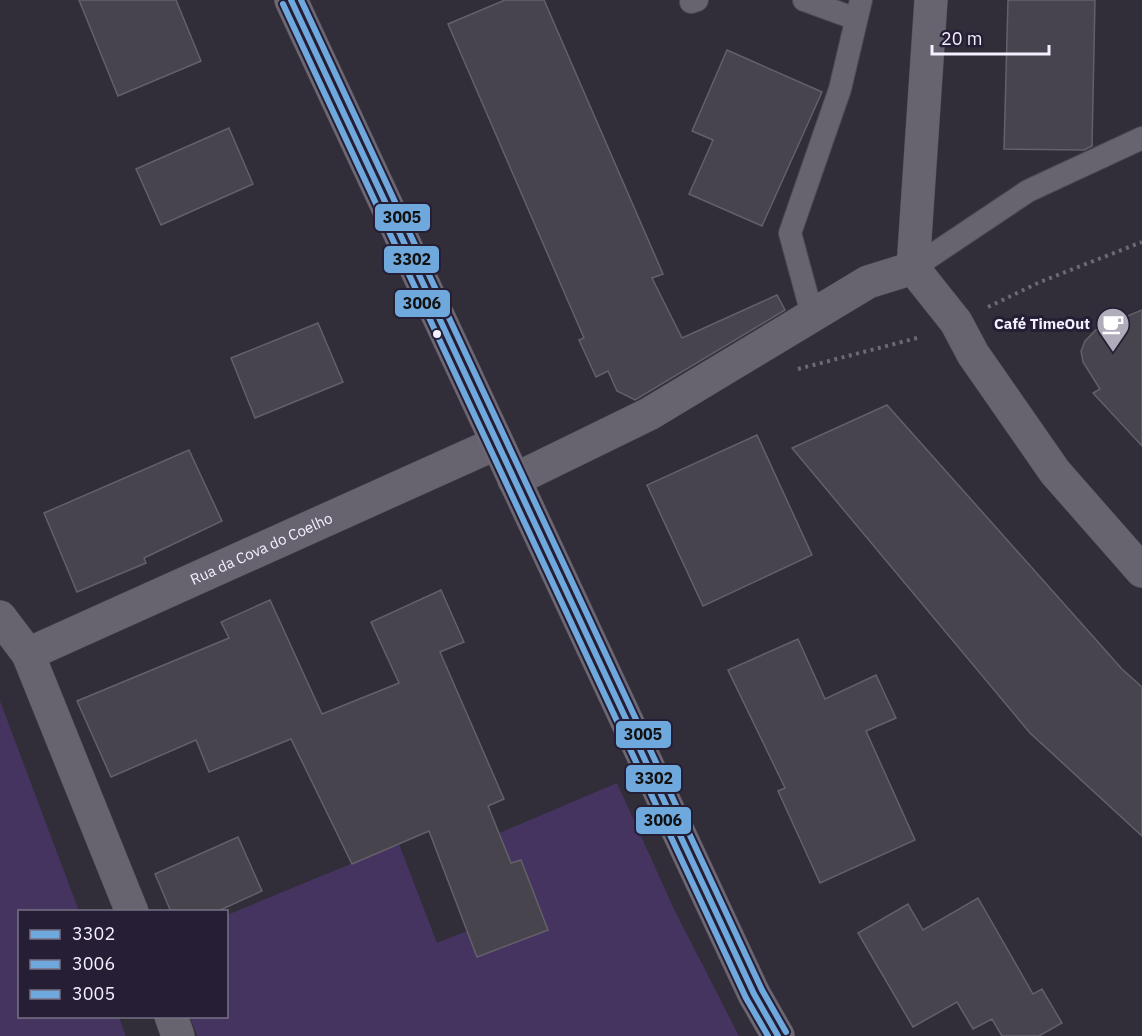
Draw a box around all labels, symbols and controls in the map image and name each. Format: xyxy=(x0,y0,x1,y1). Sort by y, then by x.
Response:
scale bar xyxy=(932,18,1049,56)
text: 20 m xyxy=(941,27,983,50)
line badge: 3005 xyxy=(374,203,431,232)
text: 3005 xyxy=(383,207,422,227)
line badge: 3302 xyxy=(383,245,440,274)
text: 3302 xyxy=(393,249,431,269)
line badge: 3006 xyxy=(394,289,451,318)
text: 3006 xyxy=(403,293,442,313)
cafe icon: Café TimeOut xyxy=(1095,306,1131,353)
place label: Café TimeOut xyxy=(994,314,1090,333)
unlabelled marker xyxy=(431,328,443,340)
street label: Rua da Cova do Coelho xyxy=(187,508,335,589)
line badge: 3005 xyxy=(615,720,672,749)
text: 3005 xyxy=(624,724,663,744)
line badge: 3302 xyxy=(625,764,682,793)
text: 3302 xyxy=(635,768,673,788)
line badge: 3006 xyxy=(635,806,692,835)
text: 3006 xyxy=(644,810,683,830)
legend xyxy=(18,910,228,1018)
text: 3302 xyxy=(72,922,115,945)
text: 3006 xyxy=(72,952,115,975)
text: 3005 xyxy=(72,982,115,1005)

